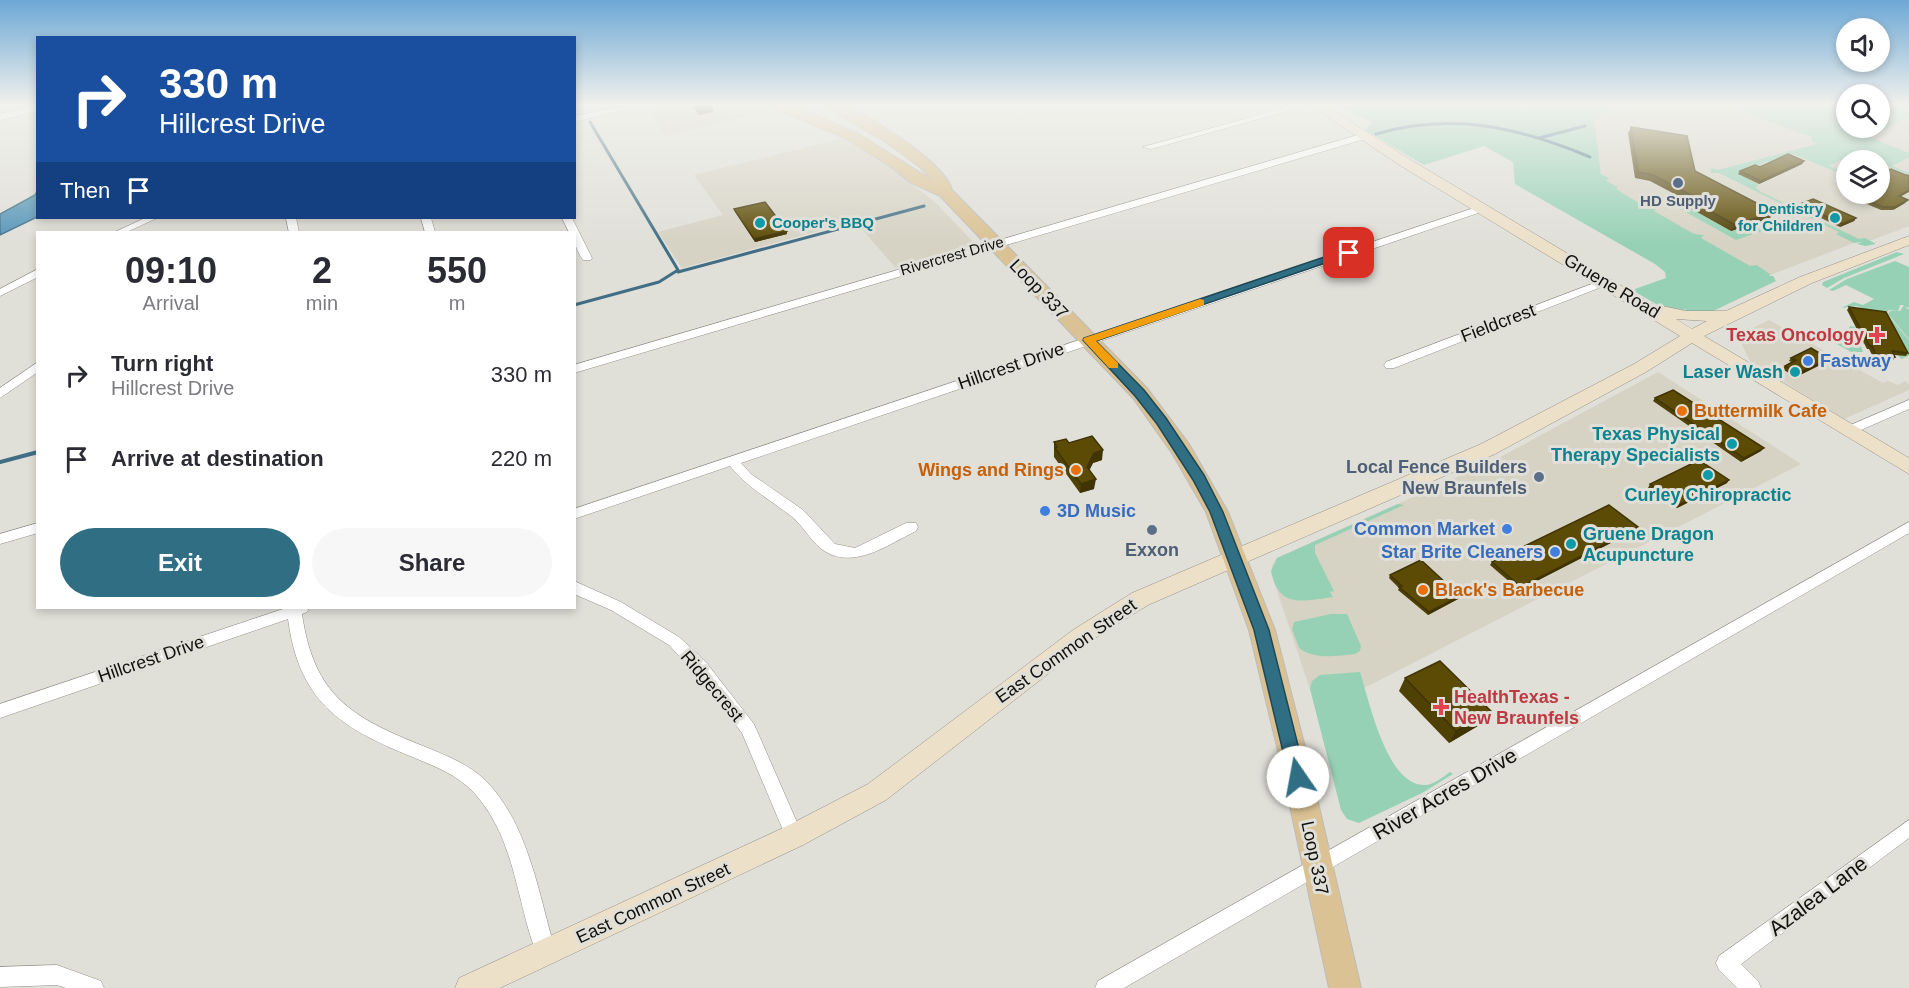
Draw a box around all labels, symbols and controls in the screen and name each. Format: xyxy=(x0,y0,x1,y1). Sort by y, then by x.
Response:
map controls xyxy=(1836,18,1890,204)
button: sound xyxy=(1836,18,1890,72)
icon: right xyxy=(60,60,138,138)
text: 330 m xyxy=(159,60,278,107)
button: search xyxy=(1836,84,1890,138)
text: Hillcrest Drive xyxy=(159,109,326,139)
button: layers xyxy=(1836,150,1890,204)
icon: arrive xyxy=(122,174,155,207)
marker: HD Supply xyxy=(1671,176,1685,190)
text: Then xyxy=(60,178,110,203)
place label: HD Supply xyxy=(1640,192,1717,209)
place label: Dentistry for Children xyxy=(1738,200,1824,234)
marker: Dentistry for Children xyxy=(1828,211,1842,225)
place label: Cooper's BBQ xyxy=(772,214,874,231)
marker: Cooper's BBQ xyxy=(753,216,767,230)
pin xyxy=(1323,227,1374,278)
street label: Rivercrest Drive xyxy=(898,233,1005,278)
icon: arrive xyxy=(1332,236,1365,269)
text: 09:10 xyxy=(125,250,217,291)
text: 2 xyxy=(312,250,332,291)
text: 550 xyxy=(427,250,487,291)
street label: Gruene Road xyxy=(1561,250,1663,322)
street label: Loop 337 xyxy=(1006,255,1072,323)
text: Arrival xyxy=(143,292,199,314)
text: min xyxy=(306,292,338,314)
text: m xyxy=(449,292,465,314)
street label: Fieldcrest xyxy=(1458,300,1538,346)
place label: Texas Oncology xyxy=(1726,325,1864,345)
marker: Texas Oncology xyxy=(1868,326,1886,344)
street label: Hillcrest Drive xyxy=(955,338,1067,394)
text: Turn right xyxy=(111,351,213,376)
place label: Fastway xyxy=(1820,351,1891,371)
marker: Fastway xyxy=(1801,354,1815,368)
icon: right xyxy=(60,359,93,392)
text: 330 m xyxy=(491,362,552,387)
place label: Laser Wash xyxy=(1683,362,1783,382)
marker: Laser Wash xyxy=(1788,365,1802,379)
text: Hillcrest Drive xyxy=(111,377,234,399)
place label: Buttermilk Cafe xyxy=(1694,401,1827,421)
marker: Buttermilk Cafe xyxy=(1675,404,1689,418)
place label: Texas Physical Therapy Specialists xyxy=(1551,424,1720,465)
marker: Texas Physical Therapy Specialists xyxy=(1725,437,1739,451)
icon: arrive xyxy=(60,443,93,476)
text: Arrive at destination xyxy=(111,446,324,471)
text: 220 m xyxy=(491,446,552,471)
place label: Local Fence Builders New Braunfels xyxy=(1346,457,1527,498)
place label: Wings and Rings xyxy=(918,460,1064,480)
marker: Wings and Rings xyxy=(1069,463,1083,477)
marker: Curley Chiropractic xyxy=(1701,468,1715,482)
marker: Local Fence Builders New Braunfels xyxy=(1532,470,1546,484)
place label: Curley Chiropractic xyxy=(1624,485,1792,505)
place label: 3D Music xyxy=(1057,501,1136,521)
marker: 3D Music xyxy=(1038,504,1052,518)
place label: Common Market xyxy=(1354,519,1495,539)
marker: Common Market xyxy=(1500,522,1514,536)
marker: Exxon xyxy=(1145,523,1159,537)
place label: Gruene Dragon Acupuncture xyxy=(1583,524,1714,565)
button: Exit xyxy=(60,528,300,597)
button: Share xyxy=(312,528,552,597)
marker: Gruene Dragon Acupuncture xyxy=(1564,537,1578,551)
place label: Exxon xyxy=(1125,540,1179,560)
place label: Star Brite Cleaners xyxy=(1381,542,1543,562)
marker: Star Brite Cleaners xyxy=(1548,545,1562,559)
place label: Black's Barbecue xyxy=(1435,580,1584,600)
marker: Black's Barbecue xyxy=(1416,583,1430,597)
street label: East Common Street xyxy=(992,595,1140,707)
street label: Hillcrest Drive xyxy=(95,631,207,687)
street label: Ridgecrest xyxy=(677,647,747,725)
place label: HealthTexas - New Braunfels xyxy=(1454,687,1579,728)
marker: HealthTexas - New Braunfels xyxy=(1432,698,1450,716)
street label: River Acres Drive xyxy=(1369,743,1521,844)
position arrow xyxy=(1266,745,1330,809)
street label: Loop 337 xyxy=(1297,819,1333,897)
street label: Azalea Lane xyxy=(1764,851,1871,940)
street label: East Common Street xyxy=(573,859,733,947)

